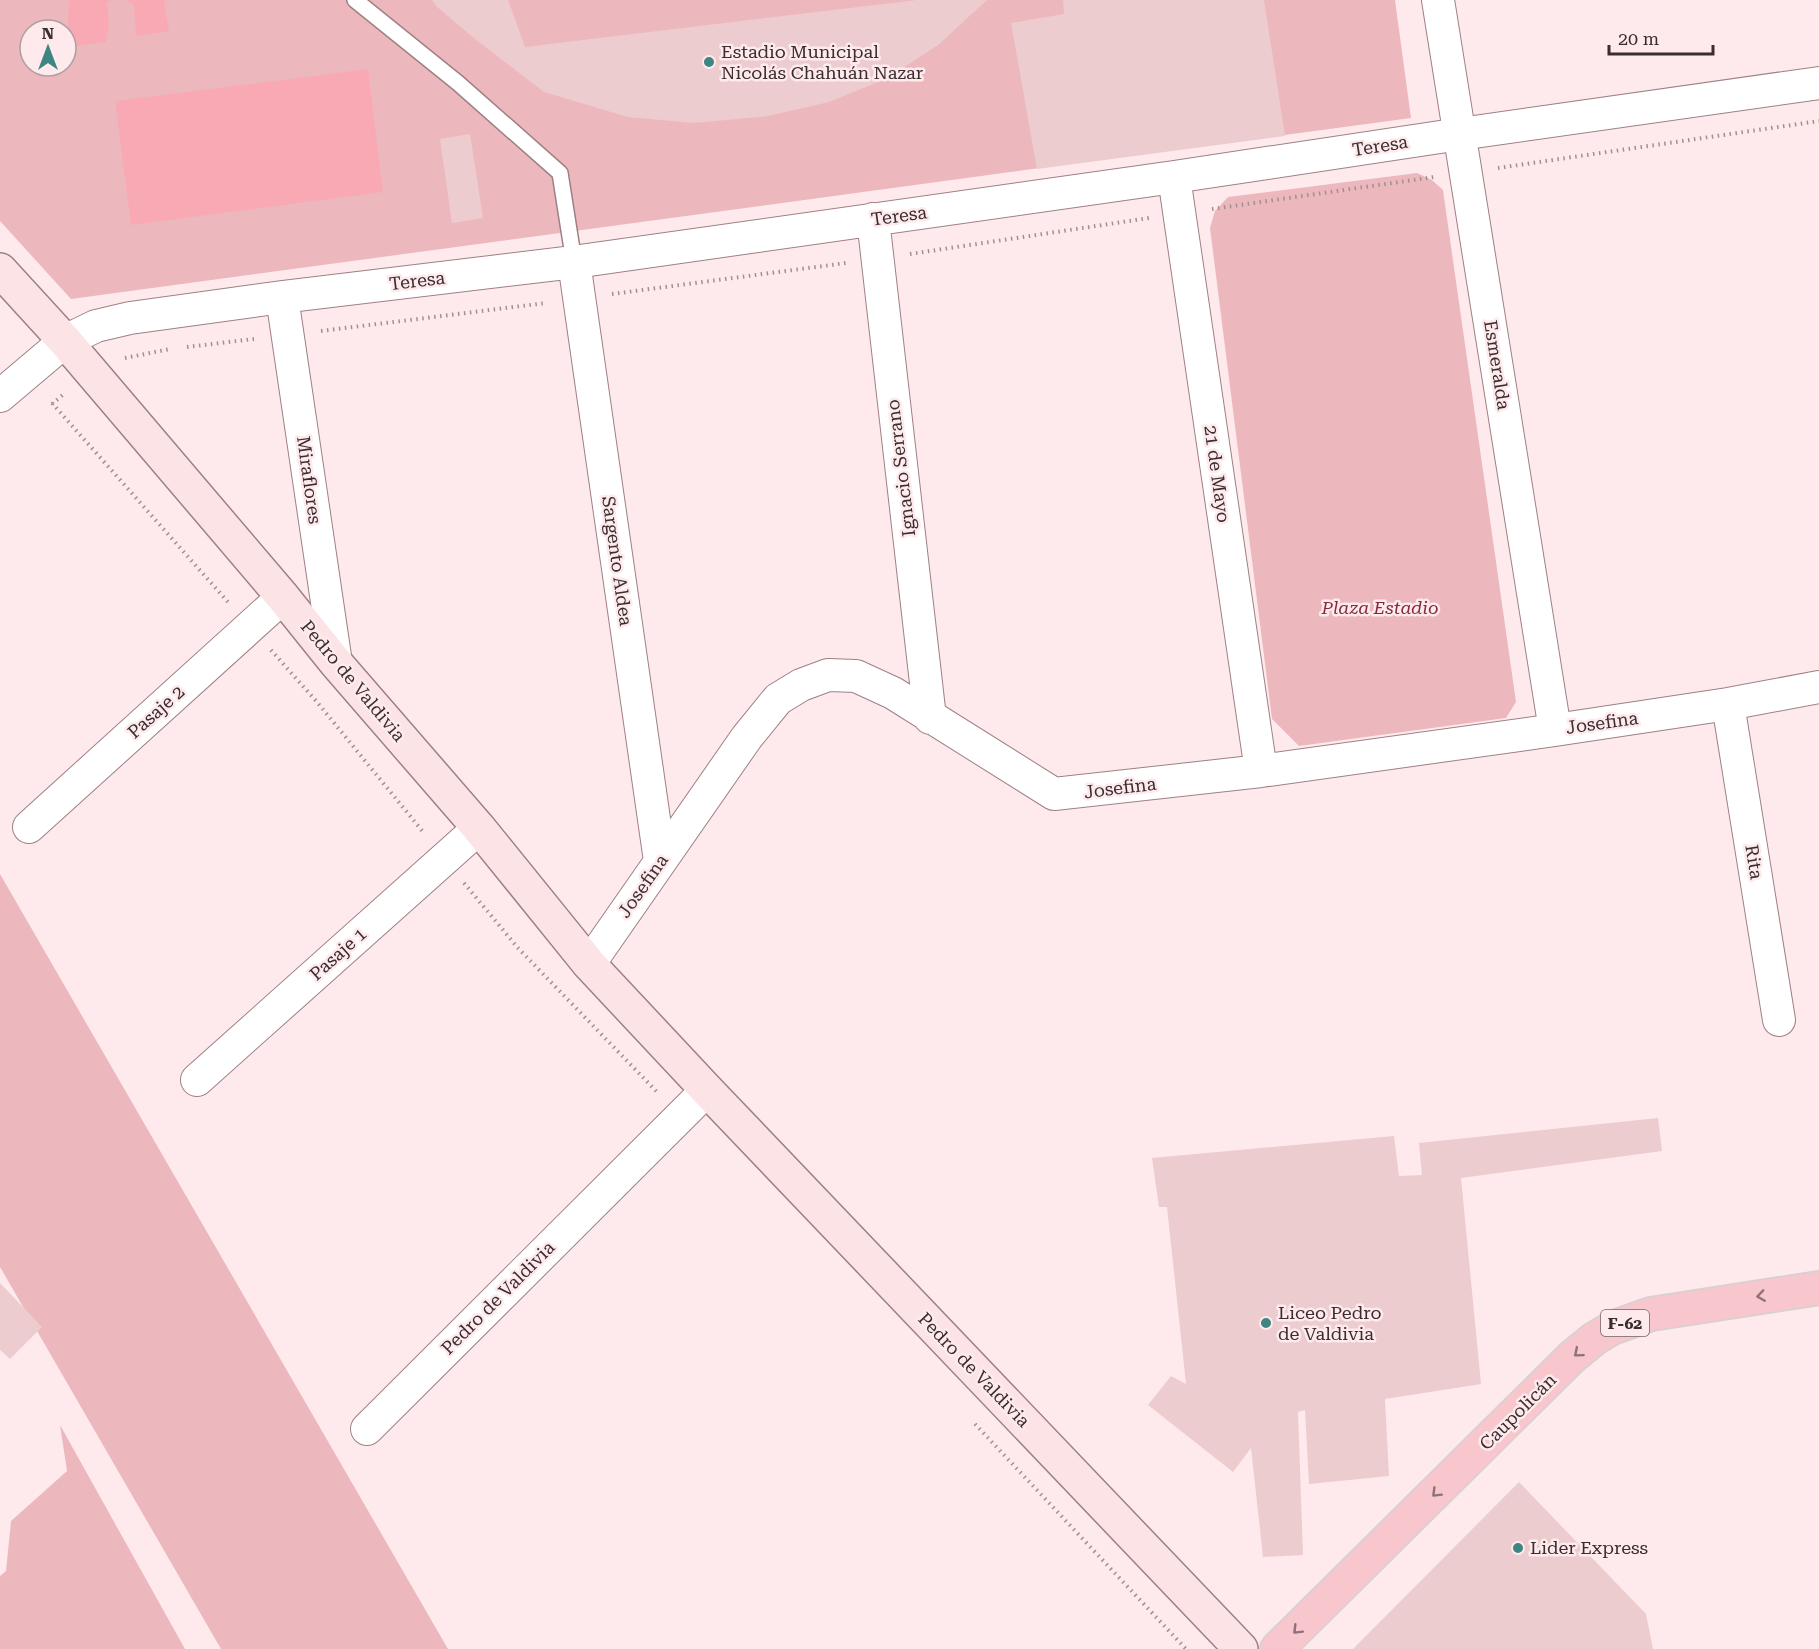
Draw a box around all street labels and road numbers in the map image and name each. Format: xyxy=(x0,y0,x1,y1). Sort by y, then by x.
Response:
street label: Teresa xyxy=(1351,131,1409,160)
street label: Teresa xyxy=(870,201,928,230)
street label: Teresa xyxy=(388,267,446,294)
street label: Esmeralda xyxy=(1480,319,1515,411)
street label: Ignacio Serrano xyxy=(882,398,919,538)
street label: 21 de Mayo xyxy=(1200,424,1235,524)
street label: Miraflores xyxy=(293,435,326,525)
street label: Sargento Aldea xyxy=(598,495,637,628)
street label: Pedro de Valdivia xyxy=(297,616,410,746)
street label: Pasaje 2 xyxy=(123,681,188,743)
street label: Josefina xyxy=(1564,707,1640,738)
street label: Josefina xyxy=(1083,773,1158,802)
street label: Rita xyxy=(1741,843,1768,881)
street label: Josefina xyxy=(613,850,672,922)
street label: Pasaje 1 xyxy=(305,923,370,985)
street label: Pedro de Valdivia xyxy=(437,1237,559,1359)
street label: Pedro de Valdivia xyxy=(914,1308,1035,1432)
road number: F-62 xyxy=(1601,1310,1649,1336)
street label: Caupolicán xyxy=(1475,1369,1560,1454)

